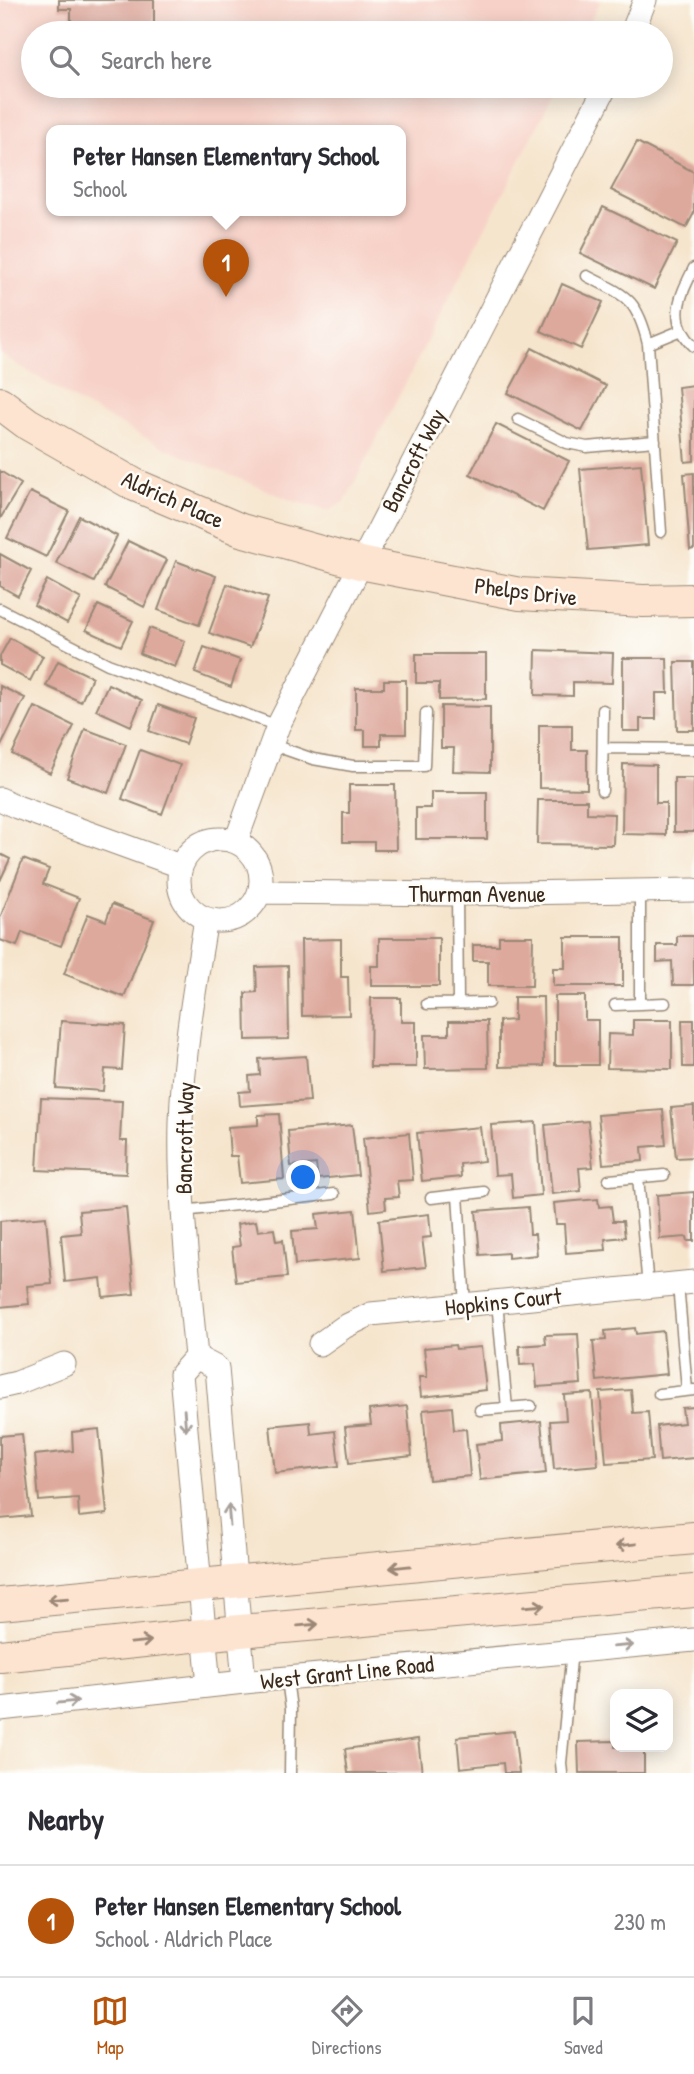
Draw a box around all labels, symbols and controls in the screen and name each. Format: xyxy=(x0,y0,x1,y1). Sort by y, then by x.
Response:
search box xyxy=(21,21,673,98)
icon: search xyxy=(45,41,83,79)
text: Search here xyxy=(101,42,212,77)
popup xyxy=(46,125,406,216)
text: Peter Hansen Elementary School xyxy=(73,138,379,173)
text: School xyxy=(73,173,127,204)
pin: 1 xyxy=(203,239,249,297)
street label: Bancroft Way xyxy=(374,403,452,517)
street label: Aldrich Place xyxy=(117,463,229,535)
street label: Phelps Drive xyxy=(473,569,579,613)
street label: Thurman Avenue xyxy=(408,878,546,909)
street label: Bancroft Way xyxy=(168,1081,200,1195)
your location xyxy=(286,1160,320,1194)
street label: Hopkins Court xyxy=(443,1279,564,1323)
one-way arrow xyxy=(179,1408,192,1430)
one-way arrow xyxy=(223,1504,236,1526)
one-way arrow xyxy=(615,1538,638,1551)
one-way arrow xyxy=(389,1560,411,1573)
one-way arrow xyxy=(47,1593,70,1606)
one-way arrow xyxy=(522,1599,545,1612)
one-way arrow xyxy=(296,1618,318,1631)
one-way arrow xyxy=(129,1635,152,1648)
one-way arrow xyxy=(612,1639,634,1652)
street label: West Grant Line Road xyxy=(259,1647,435,1697)
map controls xyxy=(610,1689,673,1752)
button: layers xyxy=(610,1689,673,1752)
one-way arrow xyxy=(56,1695,79,1708)
text: Nearby xyxy=(28,1799,104,1839)
text: Peter Hansen Elementary School xyxy=(95,1888,401,1923)
text: 1 xyxy=(47,1906,55,1937)
text: 230 m xyxy=(614,1906,666,1937)
text: School · Aldrich Place xyxy=(95,1923,272,1954)
tab: Map xyxy=(91,1992,129,2060)
tab: Directions xyxy=(312,1992,382,2060)
tab: Saved xyxy=(564,1992,603,2060)

